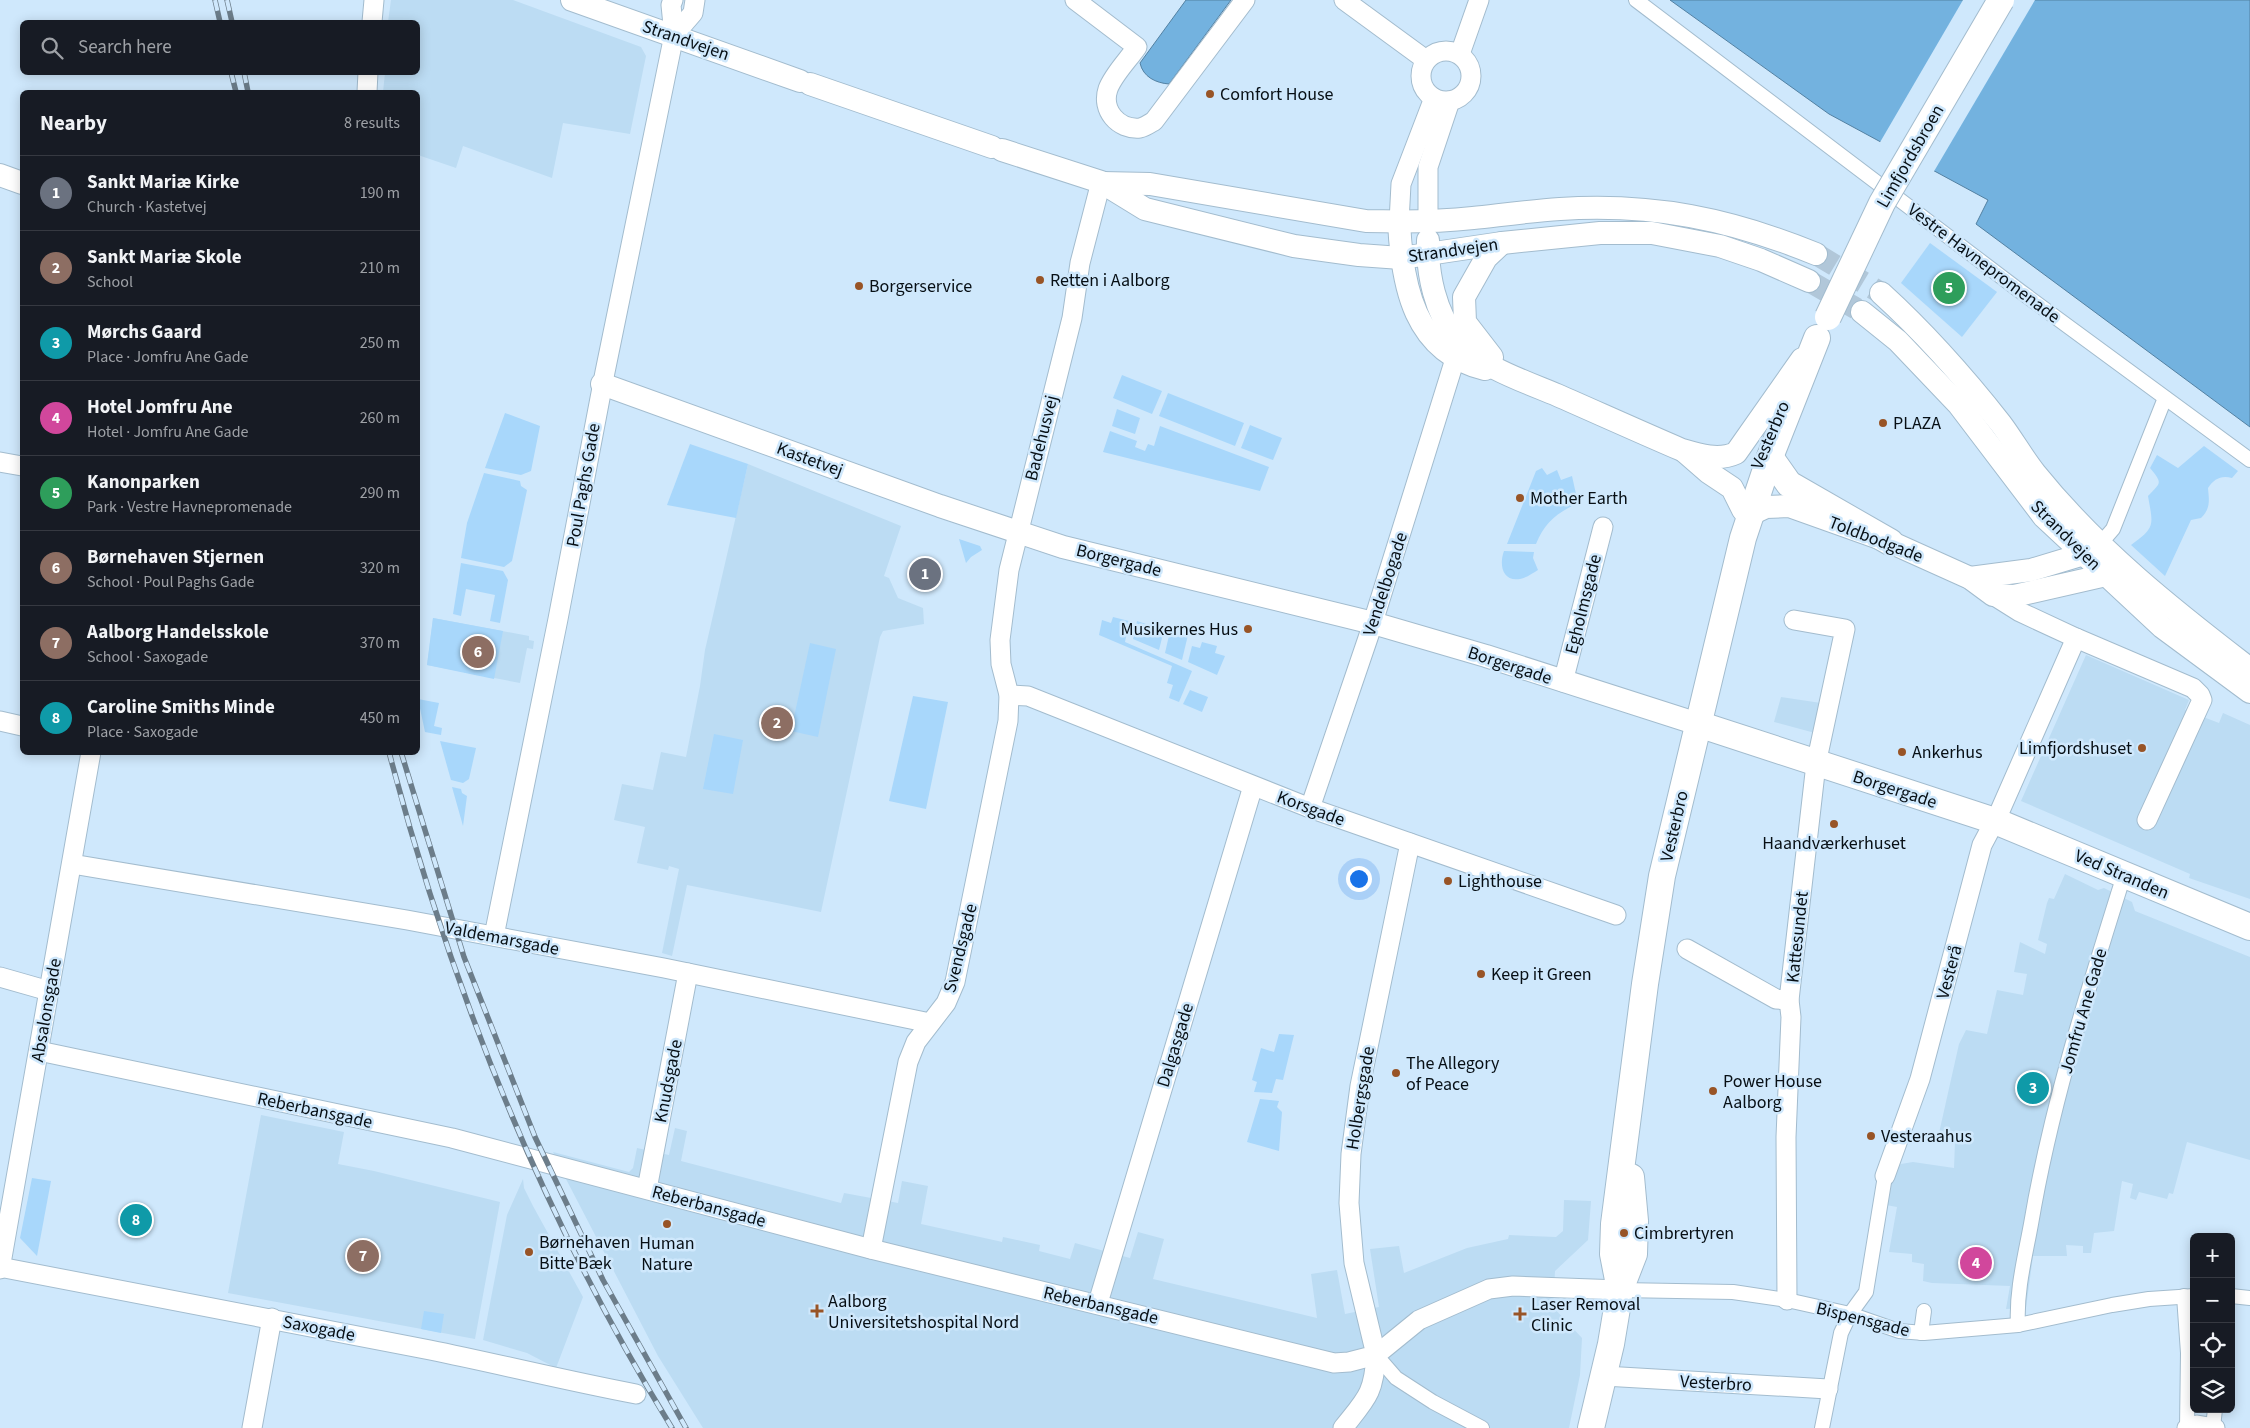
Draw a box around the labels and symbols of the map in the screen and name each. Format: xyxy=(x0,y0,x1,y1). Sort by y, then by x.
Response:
street label: Strandvejen xyxy=(639,14,733,67)
place label: Comfort House xyxy=(1220,82,1334,107)
marker: Comfort House xyxy=(1204,88,1216,100)
street label: Limfjordsbroen xyxy=(1871,100,1950,213)
street label: Vestre Havnepromenade xyxy=(1902,198,2065,329)
street label: Strandvejen xyxy=(1407,232,1500,269)
place label: Retten i Aalborg xyxy=(1050,268,1169,293)
pin: 5 xyxy=(1933,269,1965,307)
place label: Borgerservice xyxy=(869,274,972,299)
marker: Retten i Aalborg xyxy=(1034,274,1046,286)
marker: Borgerservice xyxy=(853,280,865,292)
street label: Badehusvej xyxy=(1019,393,1064,484)
street label: Vesterbro xyxy=(1745,397,1796,473)
place label: PLAZA xyxy=(1893,411,1941,436)
marker: PLAZA xyxy=(1877,417,1889,429)
street label: Poul Paghs Gade xyxy=(560,421,607,549)
street label: Kastetvej xyxy=(773,436,847,483)
place label: Mother Earth xyxy=(1530,486,1628,511)
marker: Mother Earth xyxy=(1514,492,1526,504)
street label: Strandvejen xyxy=(2025,495,2106,576)
street label: Toldbodgade xyxy=(1825,510,1927,569)
street label: Vendelbogade xyxy=(1357,529,1414,639)
street label: Borgergade xyxy=(1074,538,1164,583)
street label: Egholmsgade xyxy=(1559,552,1608,657)
pin: 1 xyxy=(909,555,941,593)
place label: Musikernes Hus xyxy=(1120,617,1238,642)
marker: Musikernes Hus xyxy=(1242,623,1254,635)
pin: 6 xyxy=(462,633,494,671)
street label: Borgergade xyxy=(1465,640,1555,691)
pin: 2 xyxy=(761,704,793,742)
place label: Limfjordshuset xyxy=(2019,736,2132,761)
place label: Ankerhus xyxy=(1912,740,1983,765)
marker: Limfjordshuset xyxy=(2136,742,2148,754)
marker: Ankerhus xyxy=(1896,746,1908,758)
street label: Borgergade xyxy=(1850,764,1940,815)
street label: Korsgade xyxy=(1273,785,1348,832)
street label: Vesterbro xyxy=(1654,788,1695,864)
marker: Haandværkerhuset xyxy=(1828,818,1840,830)
place label: Haandværkerhuset xyxy=(1762,831,1906,856)
street label: Ved Stranden xyxy=(2071,843,2173,906)
your location xyxy=(1346,866,1372,892)
place label: Lighthouse xyxy=(1458,869,1542,894)
marker: Lighthouse xyxy=(1442,875,1454,887)
street label: Kattesundet xyxy=(1780,890,1815,984)
street label: Svendsgade xyxy=(937,901,984,995)
street label: Valdemarsgade xyxy=(443,915,561,962)
street label: Vesterå xyxy=(1930,942,1969,1002)
street label: Jomfru Ane Gade xyxy=(2054,945,2113,1077)
street label: Absalonsgade xyxy=(25,956,68,1064)
place label: Keep it Green xyxy=(1491,962,1592,987)
marker: Keep it Green xyxy=(1475,968,1487,980)
street label: Dalgasgade xyxy=(1151,1000,1200,1090)
street label: Knudsgade xyxy=(648,1037,689,1125)
street label: Holbergsgade xyxy=(1340,1044,1381,1152)
place label: The Allegory of Peace xyxy=(1406,1051,1500,1097)
marker: The Allegory of Peace xyxy=(1390,1067,1402,1079)
place label: Power House Aalborg xyxy=(1723,1069,1822,1115)
pin: 3 xyxy=(2017,1069,2049,1107)
marker: Power House Aalborg xyxy=(1707,1085,1719,1097)
street label: Reberbansgade xyxy=(255,1086,375,1135)
place label: Vesteraahus xyxy=(1881,1124,1972,1149)
marker: Vesteraahus xyxy=(1865,1130,1877,1142)
street label: Reberbansgade xyxy=(649,1179,769,1234)
pin: 8 xyxy=(120,1201,152,1239)
marker: Human Nature xyxy=(661,1218,673,1230)
place label: Cimbrertyren xyxy=(1634,1221,1734,1246)
marker: Cimbrertyren xyxy=(1618,1227,1630,1239)
place label: Børnehaven Bitte Bæk xyxy=(539,1230,630,1276)
place label: Human Nature xyxy=(639,1231,695,1277)
pin: 7 xyxy=(347,1237,379,1275)
pin: 4 xyxy=(1960,1244,1992,1282)
marker: Børnehaven Bitte Bæk xyxy=(523,1246,535,1258)
street label: Reberbansgade xyxy=(1041,1280,1161,1331)
place label: Aalborg Universitetshospital Nord xyxy=(828,1289,1019,1335)
place label: Laser Removal Clinic xyxy=(1531,1292,1640,1338)
street label: Bispensgade xyxy=(1813,1296,1912,1343)
marker: Aalborg Universitetshospital Nord xyxy=(810,1304,824,1318)
marker: Laser Removal Clinic xyxy=(1513,1307,1527,1321)
street label: Saxogade xyxy=(281,1309,357,1348)
street label: Vesterbro xyxy=(1679,1369,1753,1398)

